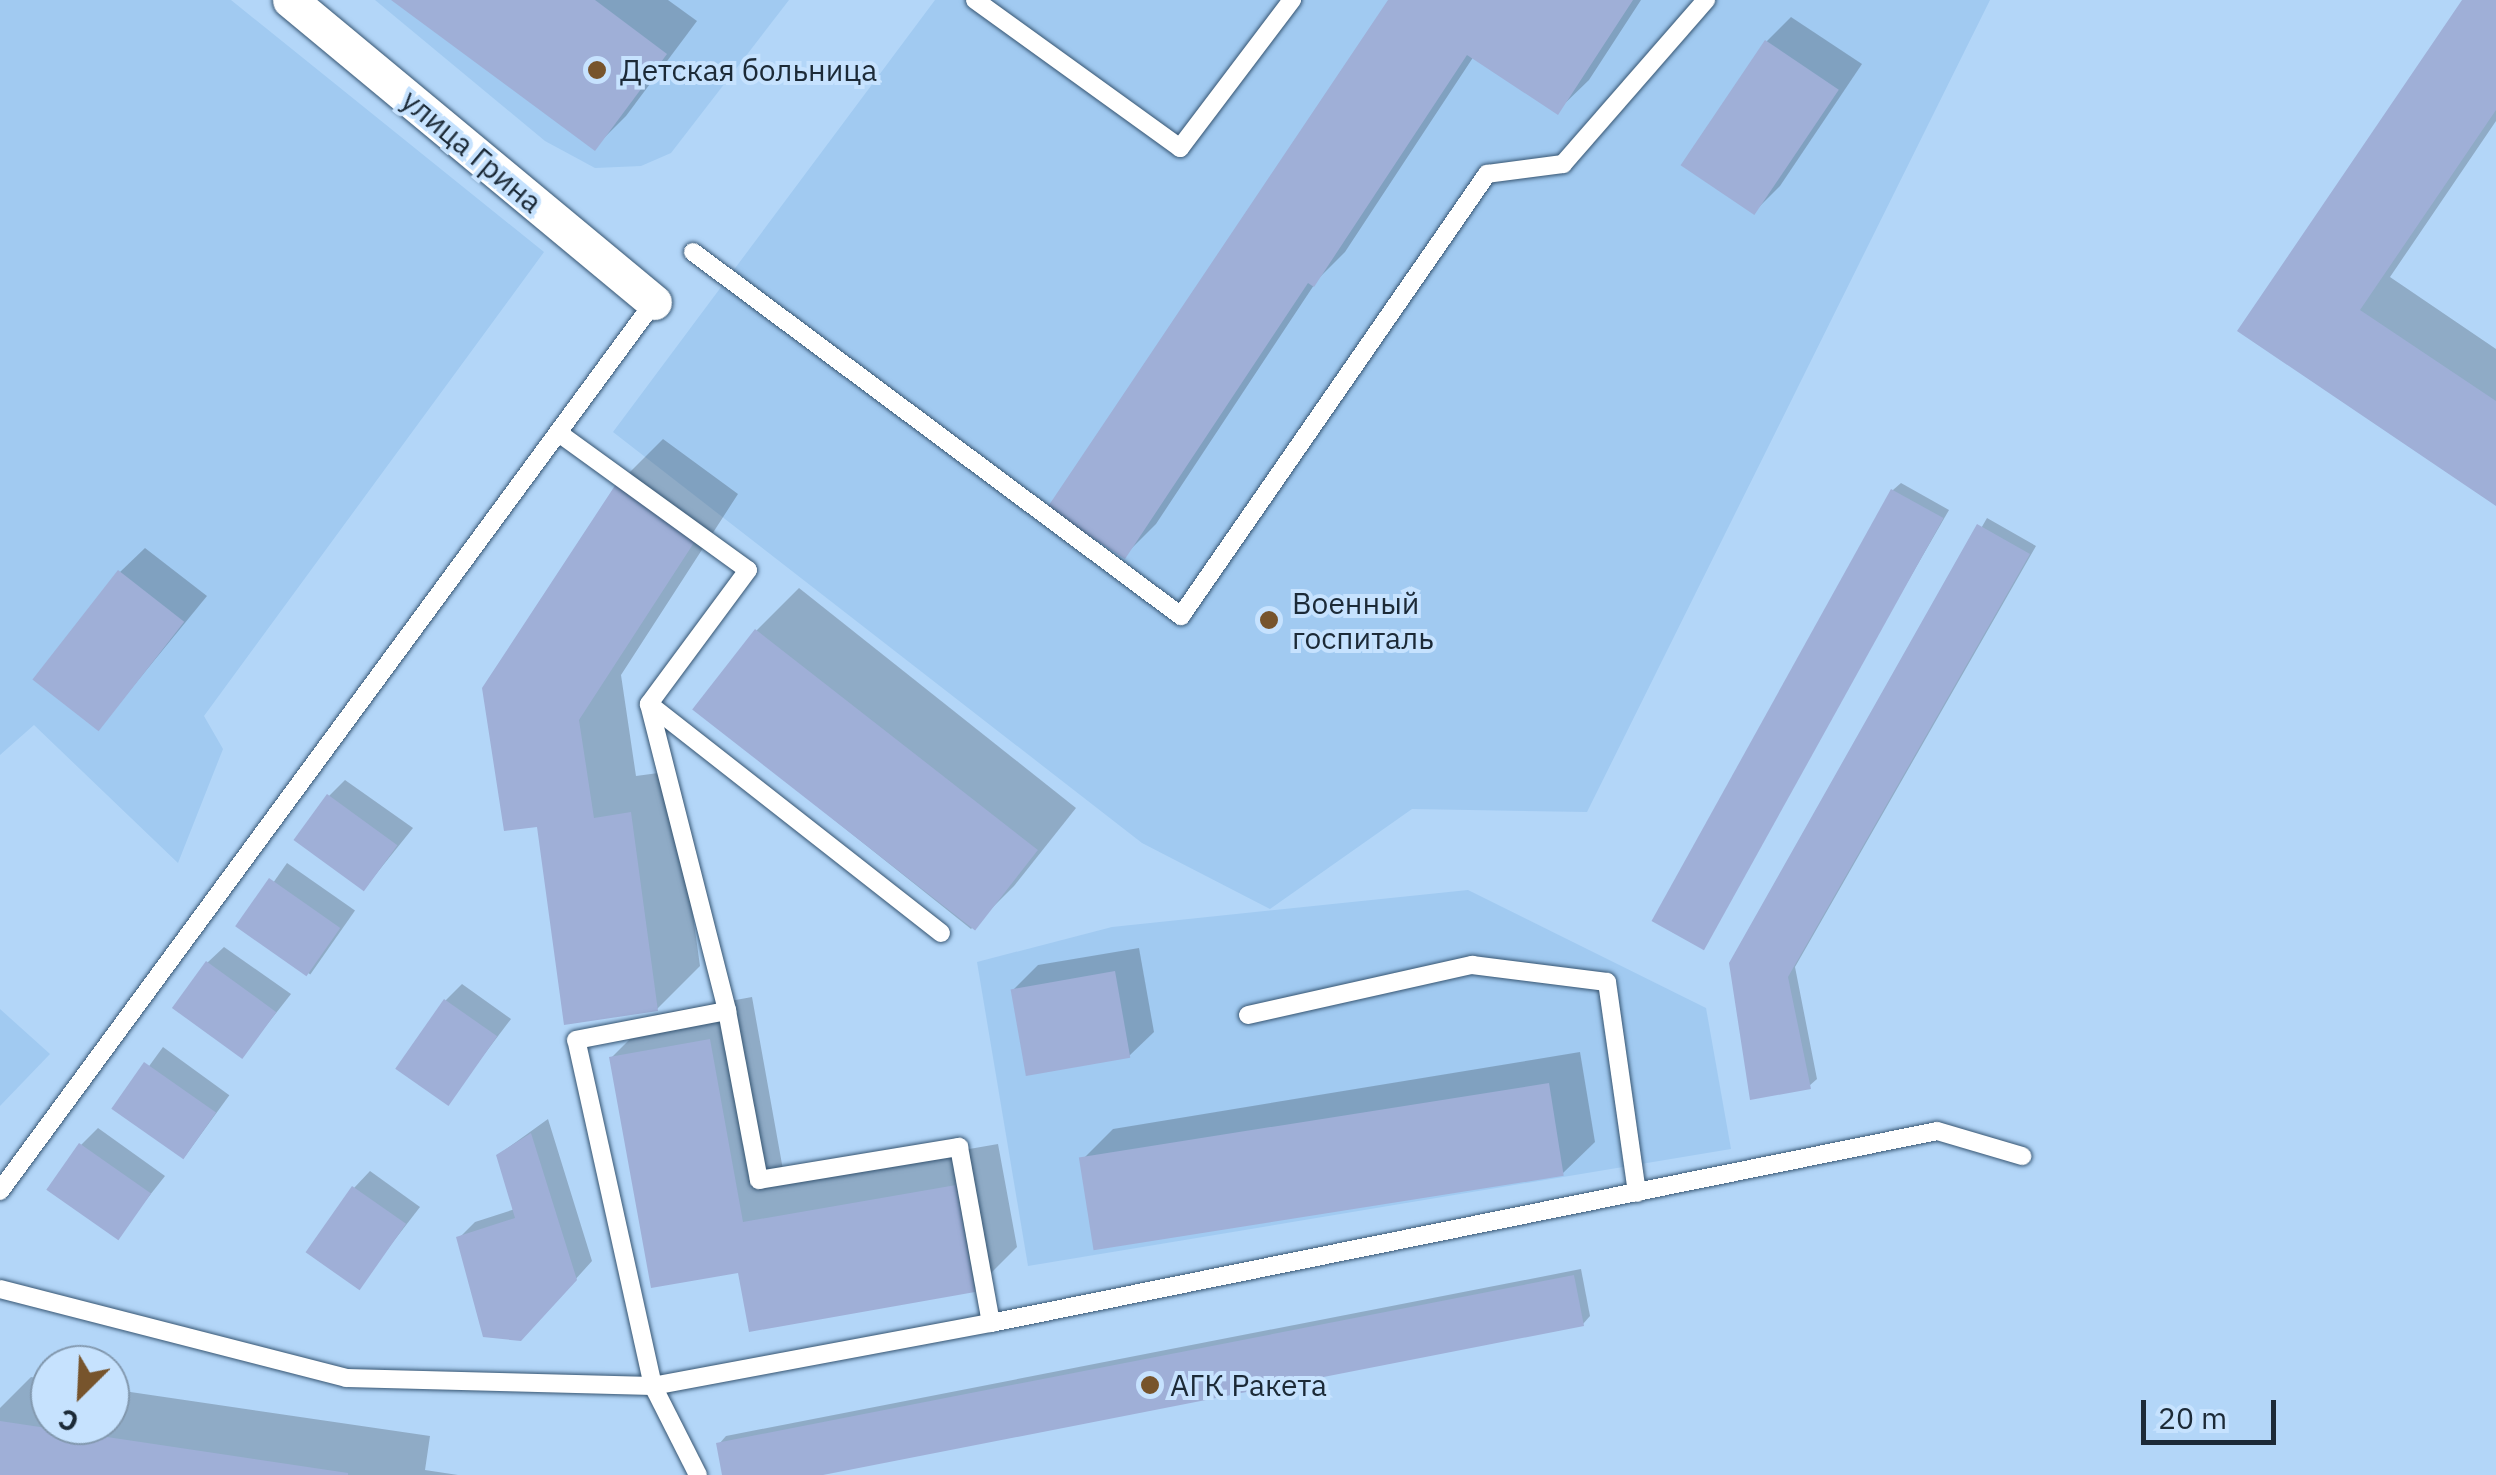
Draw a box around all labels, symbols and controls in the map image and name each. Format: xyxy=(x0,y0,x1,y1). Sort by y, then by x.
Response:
place label: Детская больница xyxy=(620,52,877,88)
marker: Детская больница xyxy=(584,57,610,83)
street label: улица Грина xyxy=(395,82,549,220)
place label: Военный госпиталь xyxy=(1292,585,1434,656)
marker: Военный госпиталь xyxy=(1256,607,1282,633)
north arrow xyxy=(30,1345,130,1445)
place label: АГК Ракета xyxy=(1170,1367,1327,1403)
marker: АГК Ракета xyxy=(1139,1374,1161,1396)
scale bar xyxy=(2146,1380,2281,1442)
text: 20 m xyxy=(2158,1398,2227,1437)
text: С xyxy=(53,1400,84,1442)

